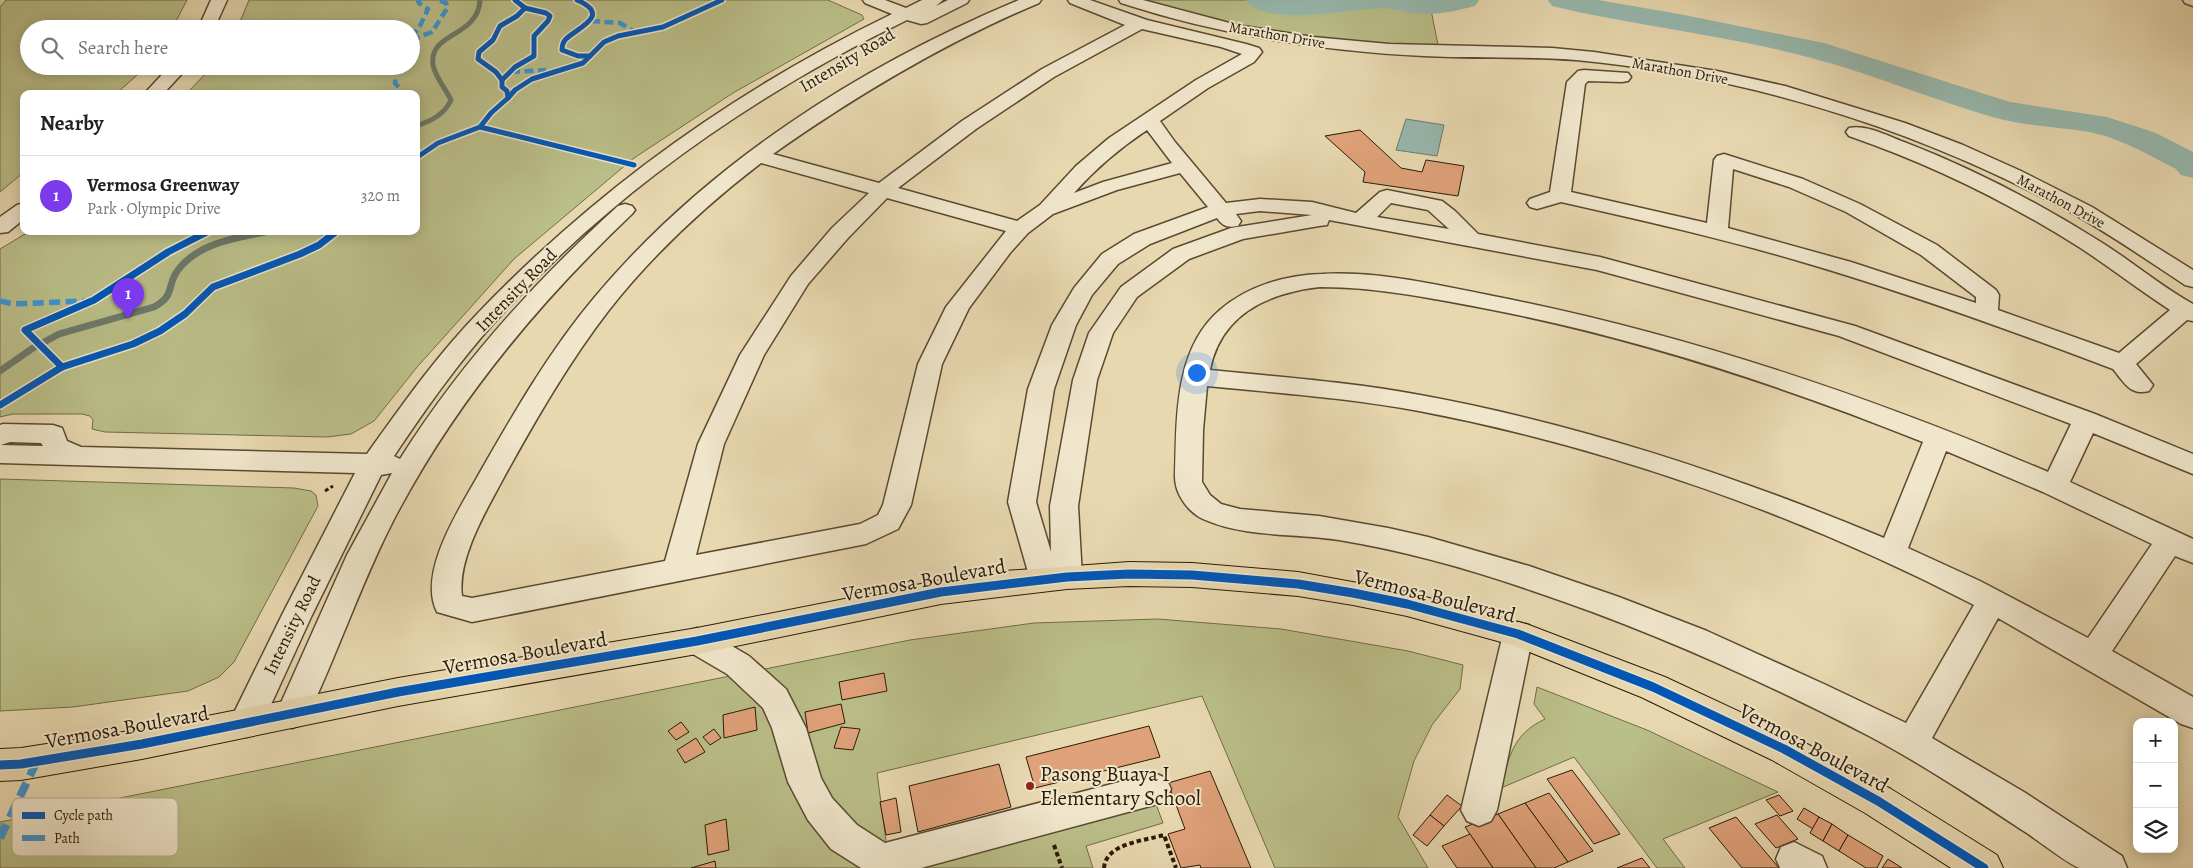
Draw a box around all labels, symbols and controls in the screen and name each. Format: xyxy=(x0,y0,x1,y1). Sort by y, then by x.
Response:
street label: Marathon Drive xyxy=(1227,17,1327,53)
search box xyxy=(20,20,420,75)
street label: Intensity Road xyxy=(795,22,899,98)
icon: search xyxy=(38,34,66,62)
text: Search here xyxy=(78,35,168,61)
street label: Marathon Drive xyxy=(1630,53,1730,89)
text: Nearby xyxy=(40,109,103,137)
street label: Marathon Drive xyxy=(2013,169,2109,233)
text: Vermosa Greenway xyxy=(87,172,239,198)
text: 1 xyxy=(53,185,59,207)
text: 320 m xyxy=(361,185,400,207)
text: Park · Olympic Drive xyxy=(87,198,221,220)
street label: Intensity Road xyxy=(470,243,562,337)
pin: 1 xyxy=(112,278,144,319)
your location xyxy=(1184,360,1210,386)
street label: Vermosa Boulevard xyxy=(839,552,1009,608)
street label: Vermosa Boulevard xyxy=(1350,562,1519,630)
street label: Intensity Road xyxy=(258,571,326,679)
street label: Vermosa Boulevard xyxy=(440,625,610,681)
street label: Vermosa Boulevard xyxy=(1733,696,1894,800)
street label: Vermosa Boulevard xyxy=(42,699,212,755)
map controls xyxy=(2133,718,2178,853)
button: + xyxy=(2133,718,2178,763)
place label: Pasong Buaya I Elementary School xyxy=(1040,760,1201,812)
button: − xyxy=(2133,763,2178,808)
marker: Pasong Buaya I Elementary School xyxy=(1024,780,1036,792)
legend xyxy=(12,798,178,856)
text: Cycle path xyxy=(54,806,114,825)
button: layers xyxy=(2133,808,2178,853)
text: Path xyxy=(54,829,81,848)

